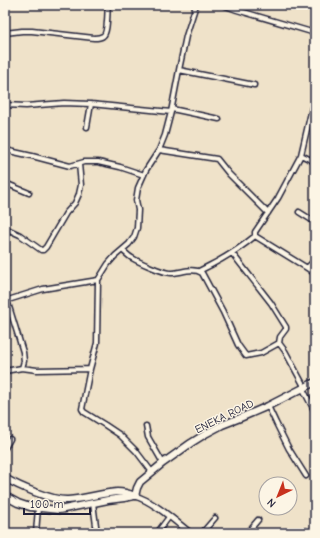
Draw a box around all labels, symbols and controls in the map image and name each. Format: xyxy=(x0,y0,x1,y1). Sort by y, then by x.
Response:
street label: ENEKA ROAD xyxy=(193,397,256,436)
north arrow xyxy=(258,476,298,516)
scale bar xyxy=(24,490,90,516)
text: N xyxy=(264,496,279,510)
text: 100 m xyxy=(30,497,63,511)

